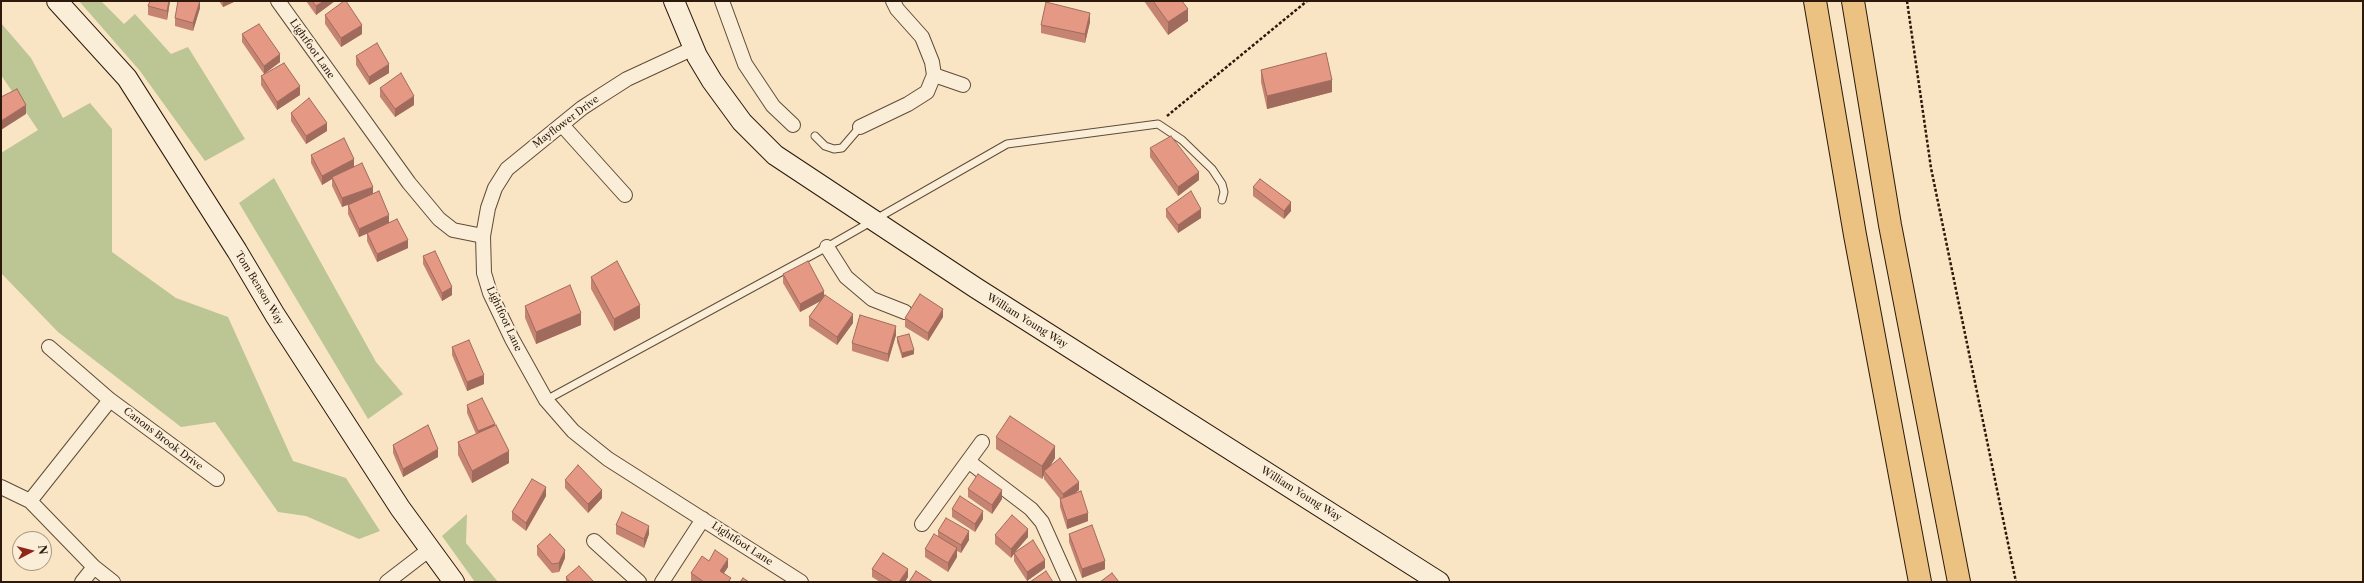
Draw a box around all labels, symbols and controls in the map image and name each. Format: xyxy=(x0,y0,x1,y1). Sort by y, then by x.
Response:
street label: Lightfoot Lane xyxy=(287,17,337,81)
street label: Mayflower Drive xyxy=(531,93,601,151)
street label: Tom Benson Way xyxy=(232,249,286,327)
street label: Lightfoot Lane xyxy=(484,285,524,353)
street label: William Young Way xyxy=(984,291,1070,351)
street label: Canons Brook Drive xyxy=(121,405,205,473)
street label: William Young Way xyxy=(1258,464,1344,524)
street label: Lightfoot Lane xyxy=(709,520,775,568)
north arrow xyxy=(12,531,52,571)
text: N xyxy=(35,544,50,555)

